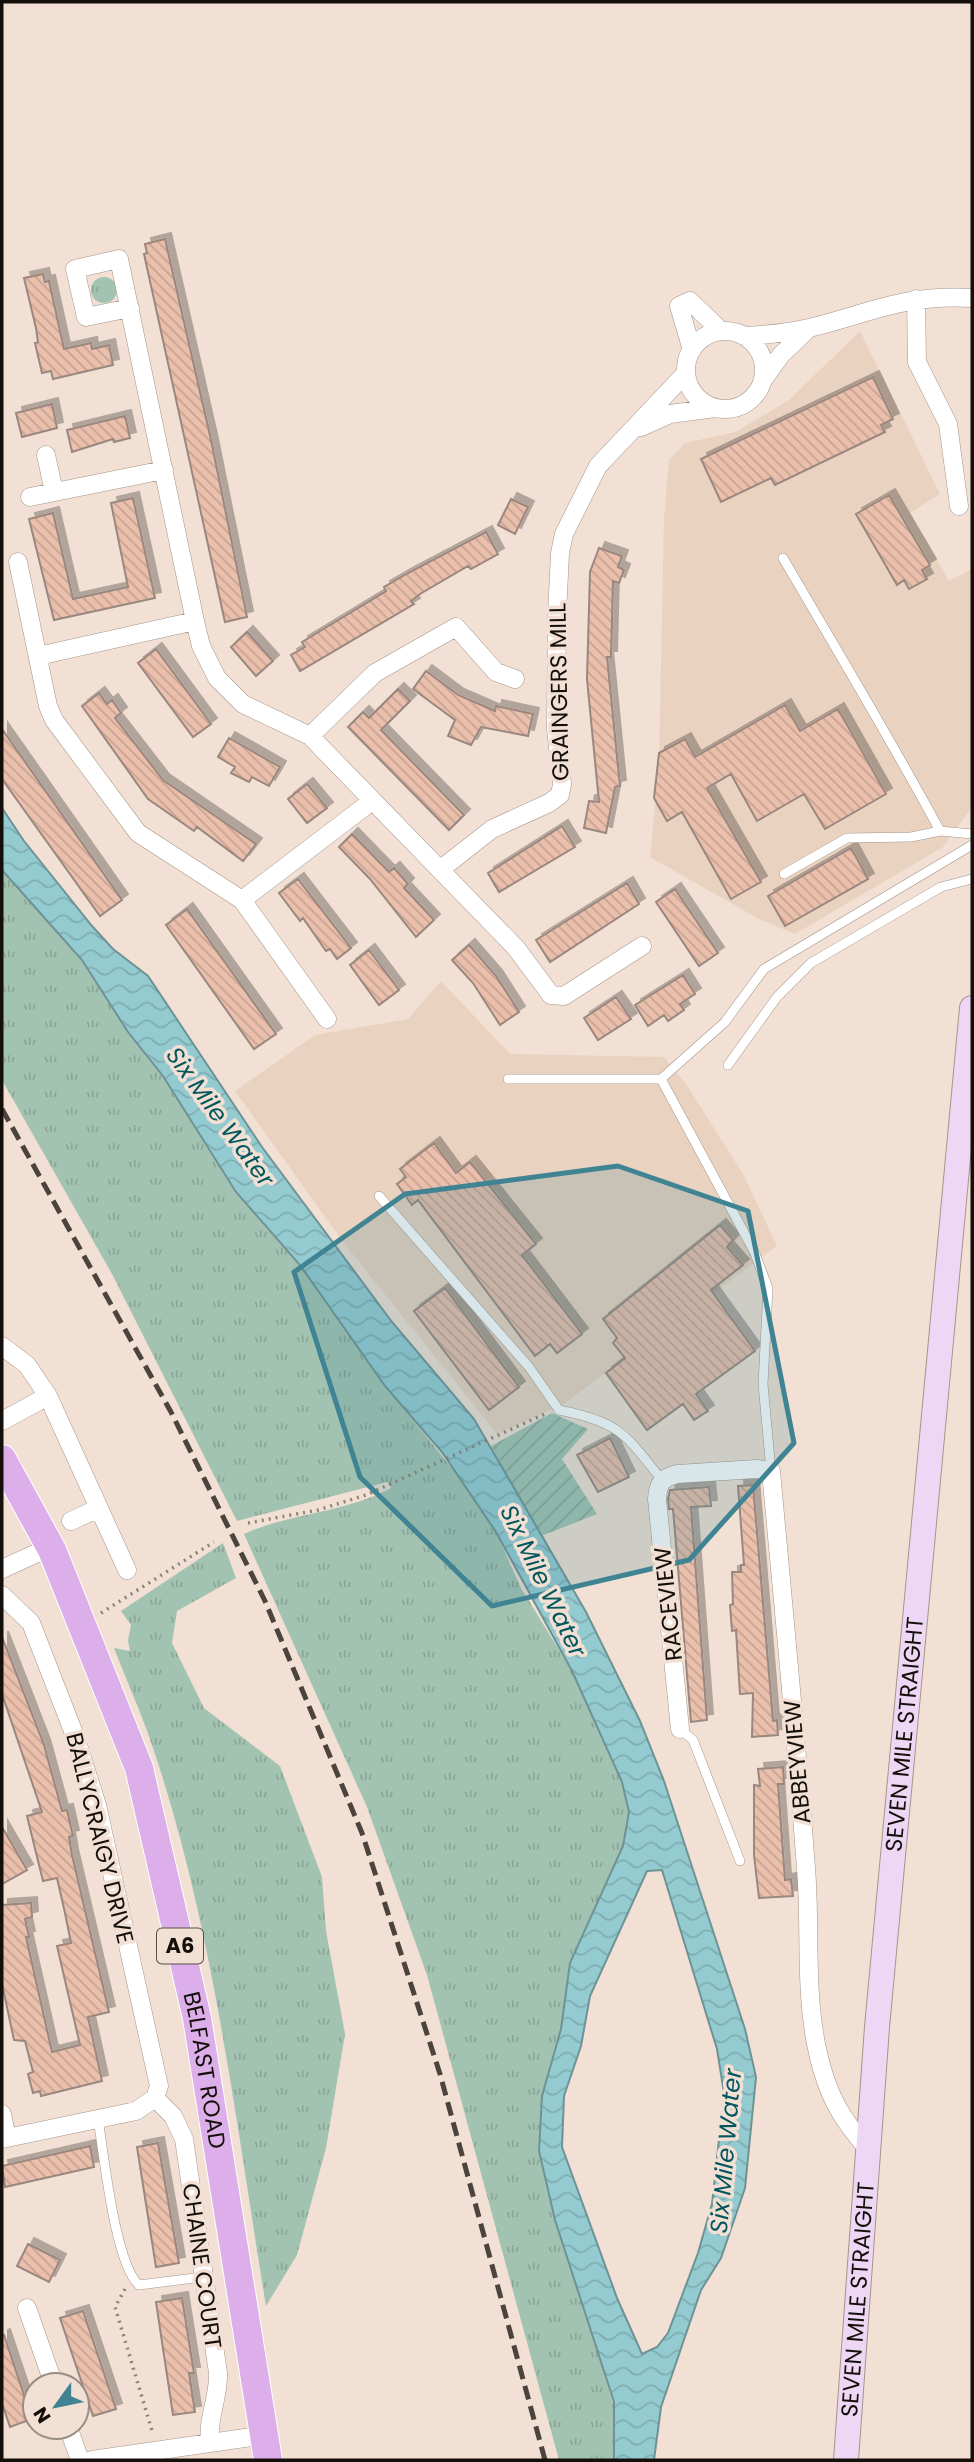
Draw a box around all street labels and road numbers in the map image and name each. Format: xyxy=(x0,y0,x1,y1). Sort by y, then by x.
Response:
street label: GRAINGERS MILL xyxy=(541,603,577,781)
street label: RACEVIEW xyxy=(646,1545,690,1663)
street label: SEVEN MILE STRAIGHT xyxy=(877,1615,931,1853)
street label: ABBEYVIEW xyxy=(776,1699,818,1825)
street label: BALLYCRAIGY DRIVE xyxy=(58,1729,142,1947)
road number: A6 xyxy=(157,1928,203,1964)
street label: BELFAST ROAD xyxy=(175,1988,234,2151)
street label: CHAINE COURT xyxy=(175,2181,229,2351)
street label: SEVEN MILE STRAIGHT xyxy=(833,2181,882,2418)

